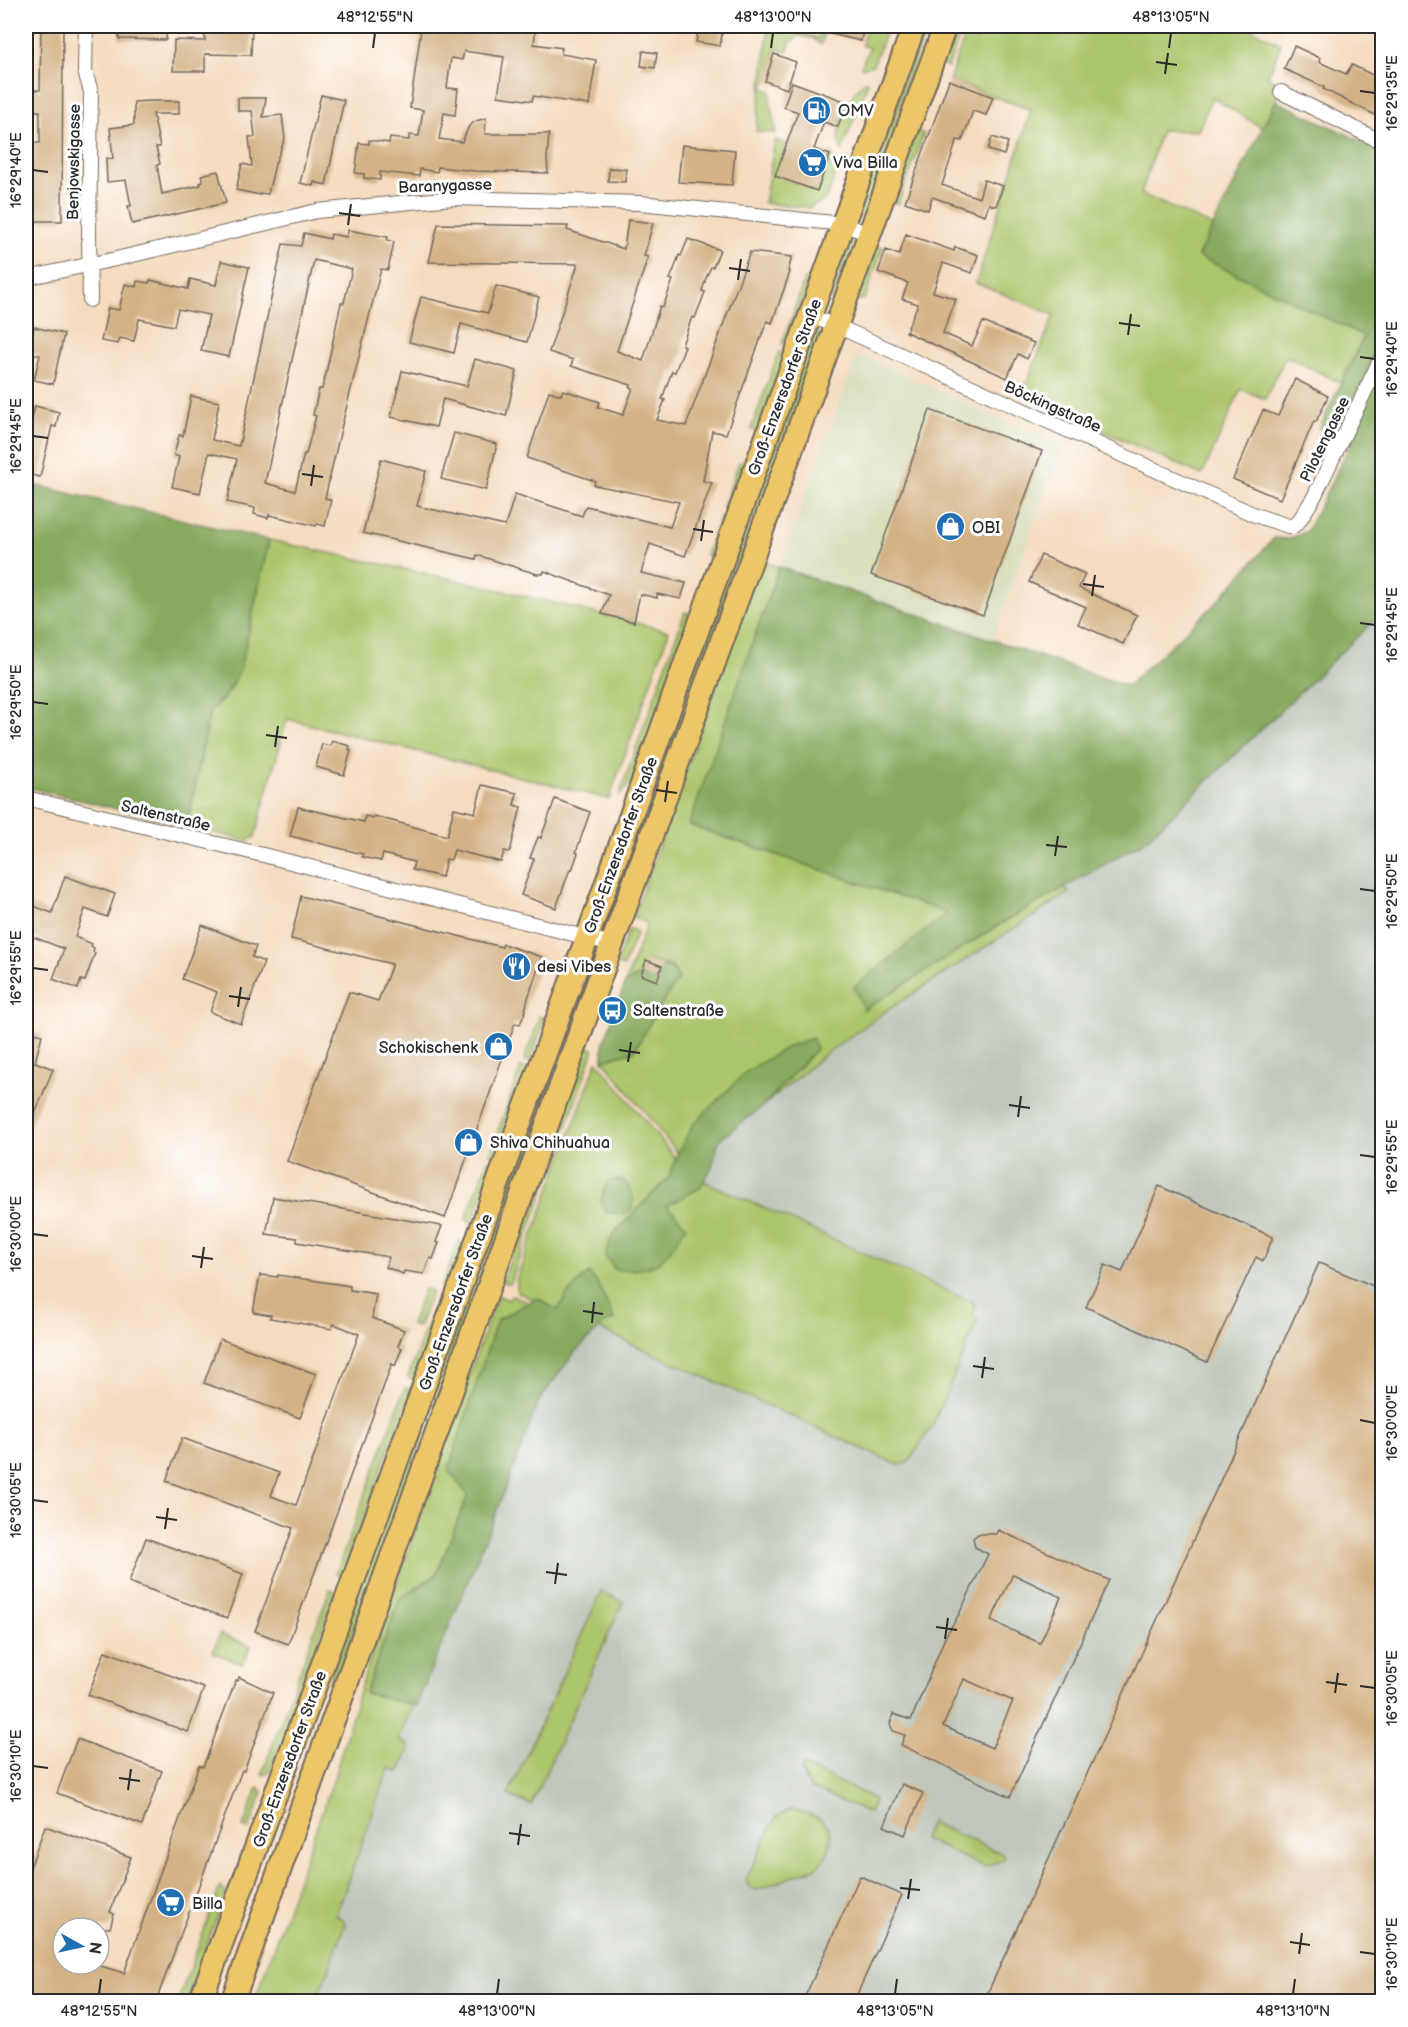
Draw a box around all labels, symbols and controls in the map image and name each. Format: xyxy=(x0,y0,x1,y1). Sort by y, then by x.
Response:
text: 48°12'55"N xyxy=(337,8,413,27)
text: 48°13'00"N xyxy=(734,8,812,27)
text: 48°13'05"N xyxy=(1132,8,1210,27)
text: 16°29'35"E xyxy=(1383,55,1402,131)
fuel station icon: OMV xyxy=(801,94,833,126)
place label: OMV xyxy=(838,102,874,121)
street label: Benjowskigasse xyxy=(64,103,85,220)
text: 16°29'40"E xyxy=(7,132,26,208)
supermarket icon: Viva Billa xyxy=(796,146,828,178)
place label: Viva Billa xyxy=(833,154,898,173)
street label: Baranygasse xyxy=(398,175,493,198)
street label: Groß-Enzersdorfer Straße xyxy=(745,296,826,478)
text: 16°29'40"E xyxy=(1383,321,1402,397)
street label: Böckingstraße xyxy=(1001,378,1104,437)
street label: Pilotengasse xyxy=(1296,393,1354,486)
text: 16°29'45"E xyxy=(7,398,26,474)
shop icon: OBI xyxy=(935,511,967,543)
place label: OBI xyxy=(972,519,1000,538)
text: 16°29'45"E xyxy=(1383,587,1402,663)
text: 16°29'50"E xyxy=(7,664,26,740)
street label: Groß-Enzersdorfer Straße xyxy=(581,754,662,936)
street label: Saltenstraße xyxy=(119,797,213,836)
text: 16°29'50"E xyxy=(1383,853,1402,929)
text: 16°29'55"E xyxy=(7,930,26,1006)
restaurant icon: desi Vibes xyxy=(500,950,532,982)
place label: desi Vibes xyxy=(537,958,611,977)
bus stop icon: Saltenstraße xyxy=(596,994,628,1026)
place label: Saltenstraße xyxy=(633,1002,725,1021)
shop icon: Schokischenk xyxy=(483,1031,515,1063)
place label: Schokischenk xyxy=(379,1039,478,1058)
text: 16°29'55"E xyxy=(1383,1119,1402,1195)
shop icon: Shiva Chihuahua xyxy=(453,1126,485,1158)
place label: Shiva Chihuahua xyxy=(490,1134,610,1153)
text: 16°30'00"E xyxy=(7,1196,26,1272)
street label: Groß-Enzersdorfer Straße xyxy=(416,1211,497,1393)
text: 16°30'00"E xyxy=(1383,1385,1402,1461)
text: 16°30'05"E xyxy=(7,1462,26,1538)
text: 16°30'05"E xyxy=(1383,1650,1402,1726)
street label: Groß-Enzersdorfer Straße xyxy=(250,1668,331,1850)
text: 16°30'10"E xyxy=(7,1729,26,1803)
supermarket icon: Billa xyxy=(155,1887,187,1919)
place label: Billa xyxy=(192,1895,223,1914)
north arrow xyxy=(51,1916,111,1976)
text: 16°30'10"E xyxy=(1383,1917,1402,1991)
text: N xyxy=(84,1941,105,1955)
text: 48°12'55"N xyxy=(61,2002,137,2021)
text: 48°13'00"N xyxy=(458,2002,536,2021)
text: 48°13'05"N xyxy=(856,2002,934,2021)
text: 48°13'10"N xyxy=(1256,2002,1330,2021)

